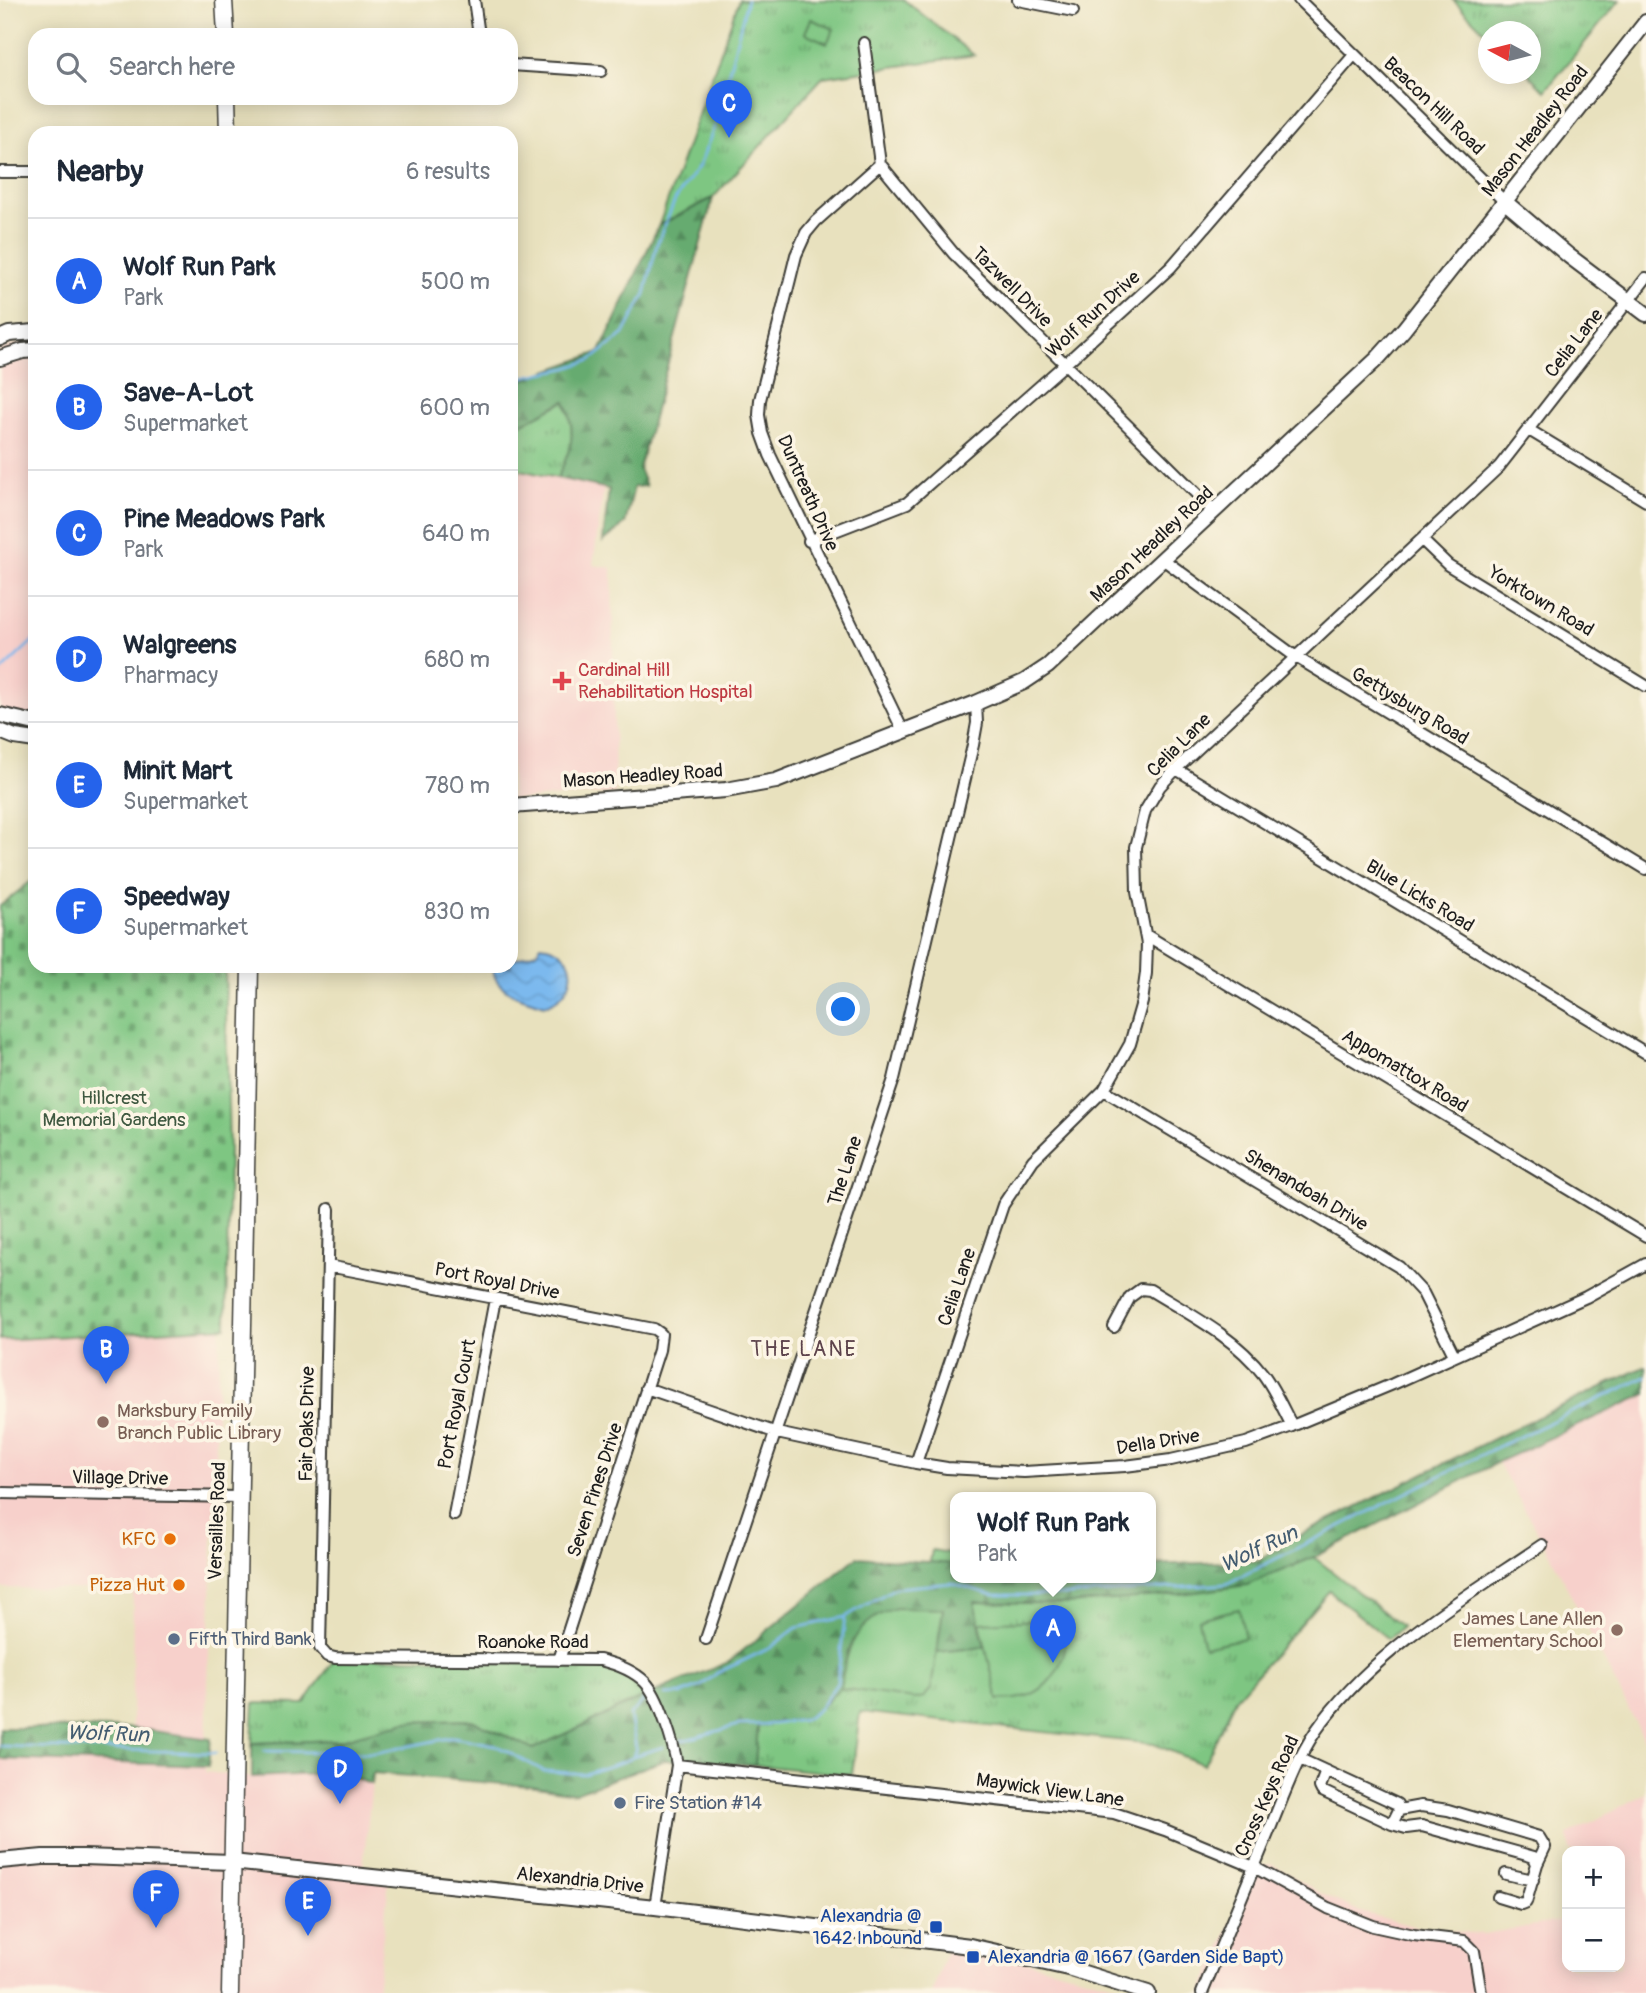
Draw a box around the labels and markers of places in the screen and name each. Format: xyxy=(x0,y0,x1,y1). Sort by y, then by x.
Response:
pin: C xyxy=(706,80,752,138)
place label: Cardinal Hill Rehabilitation Hospital xyxy=(578,658,753,704)
marker: Cardinal Hill Rehabilitation Hospital xyxy=(552,671,572,691)
pin: B xyxy=(83,1326,129,1384)
place label: Marksbury Family Branch Public Library xyxy=(117,1399,281,1445)
marker: Marksbury Family Branch Public Library xyxy=(95,1414,111,1430)
place label: KFC xyxy=(121,1527,156,1551)
marker: KFC xyxy=(162,1531,178,1547)
place label: Pizza Hut xyxy=(89,1573,165,1597)
marker: Pizza Hut xyxy=(171,1577,187,1593)
pin: A xyxy=(1030,1605,1076,1663)
place label: James Lane Allen Elementary School xyxy=(1453,1607,1603,1653)
marker: James Lane Allen Elementary School xyxy=(1609,1622,1625,1638)
place label: Fifth Third Bank xyxy=(188,1627,312,1651)
marker: Fifth Third Bank xyxy=(166,1631,182,1647)
pin: D xyxy=(317,1746,363,1804)
place label: Fire Station #14 xyxy=(634,1791,762,1815)
marker: Fire Station #14 xyxy=(612,1795,628,1811)
pin: F xyxy=(133,1870,179,1928)
pin: E xyxy=(285,1878,331,1936)
place label: Alexandria @ 1642 Inbound xyxy=(812,1904,922,1950)
marker: Alexandria @ 1642 Inbound xyxy=(928,1919,944,1935)
place label: Alexandria @ 1667 (Garden Side Bapt) xyxy=(987,1945,1285,1969)
marker: Alexandria @ 1667 (Garden Side Bapt) xyxy=(965,1949,981,1965)

